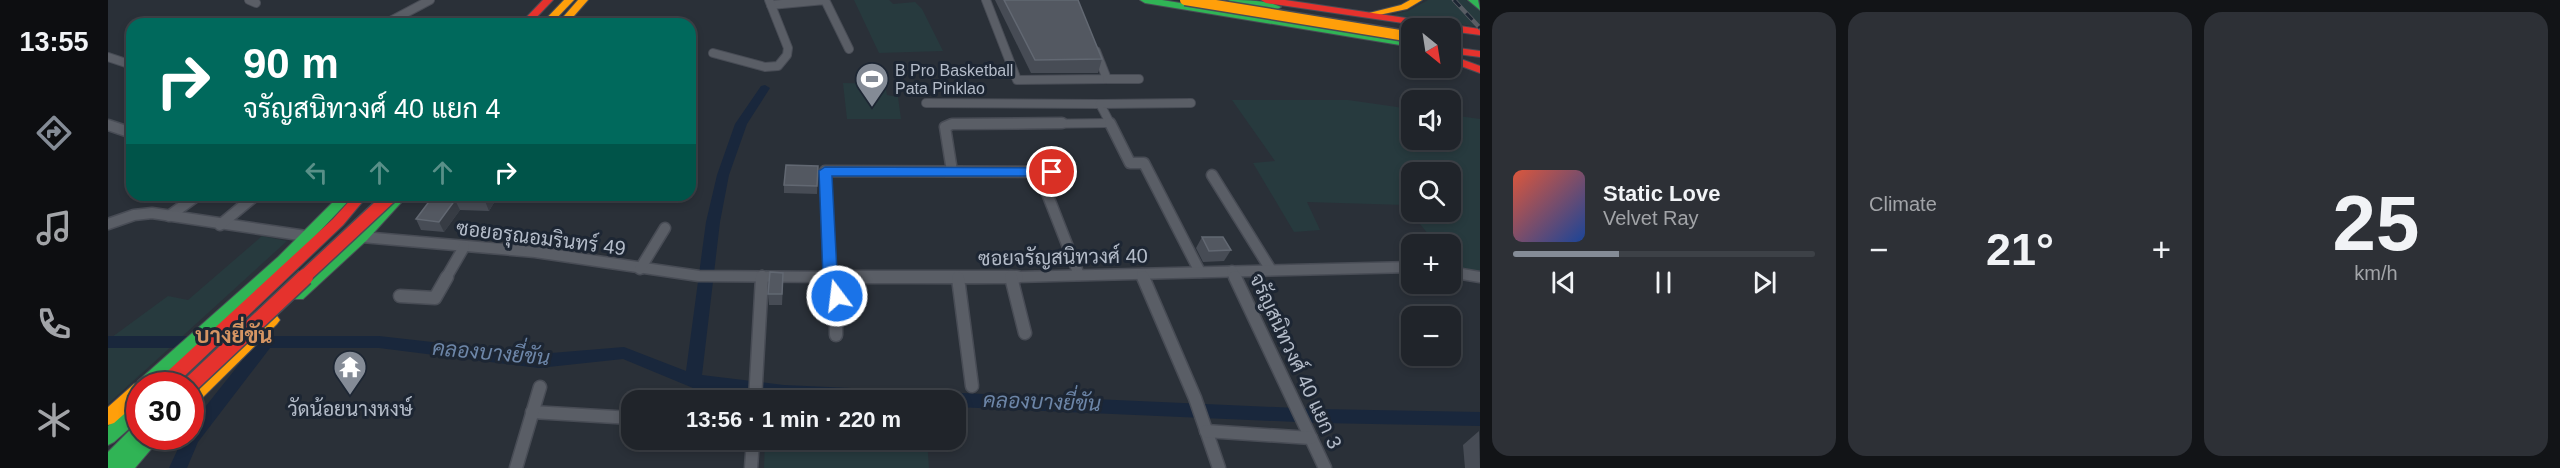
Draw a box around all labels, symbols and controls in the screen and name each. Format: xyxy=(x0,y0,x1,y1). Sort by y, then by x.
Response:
north arrow xyxy=(1401,18,1461,78)
map controls xyxy=(1401,18,1461,366)
text: 13:55 xyxy=(19,27,89,57)
text: 90 m xyxy=(243,40,339,87)
icon: right xyxy=(144,42,222,120)
sports icon: B Pro Basketball Pata Pinklao xyxy=(854,61,890,108)
place label: B Pro Basketball Pata Pinklao xyxy=(895,62,1013,97)
button: sound xyxy=(1401,90,1461,150)
text: จรัญสนิทวงศ์ 40 แยก 4 xyxy=(243,94,501,124)
icon: directions xyxy=(33,112,75,154)
pin xyxy=(1026,146,1077,197)
icon: arrive xyxy=(1035,155,1068,188)
icon: left xyxy=(300,156,333,189)
icon: ahead xyxy=(363,156,396,189)
icon: ahead xyxy=(426,156,459,189)
icon: right xyxy=(489,156,522,189)
button: search xyxy=(1401,162,1461,222)
text: 25 xyxy=(2333,179,2419,267)
text: Static Love xyxy=(1603,181,1720,206)
text: Climate xyxy=(1869,193,1937,215)
icon: music xyxy=(33,207,75,249)
text: Velvet Ray xyxy=(1603,207,1699,229)
street label: ซอยอรุณอมรินทร์ 49 xyxy=(455,214,627,262)
text: 21° xyxy=(1986,224,2054,275)
text: − xyxy=(1869,231,1888,268)
text: + xyxy=(2152,231,2171,268)
button: + xyxy=(1401,234,1461,294)
street label: ซอยจรัญสนิทวงศ์ 40 xyxy=(978,242,1148,270)
text: km/h xyxy=(2354,262,2398,284)
position arrow xyxy=(805,264,869,328)
icon: previous xyxy=(1547,266,1580,299)
icon: pause xyxy=(1647,266,1680,299)
icon: next xyxy=(1748,266,1781,299)
street label: จรัญสนิทวงศ์ 40 แยก 3 xyxy=(1245,269,1349,453)
icon: phone xyxy=(33,303,75,345)
button: − xyxy=(1401,306,1461,366)
district label: บางยี่ขัน xyxy=(195,316,273,348)
water label: คลองบางยี่ขัน xyxy=(431,328,552,369)
temple icon: วัดน้อยนางหงษ์ xyxy=(332,349,368,396)
speed limit sign: 30 xyxy=(126,372,204,450)
water label: คลองบางยี่ขัน xyxy=(983,380,1102,415)
place label: วัดน้อยนางหงษ์ xyxy=(288,395,413,420)
icon: climate xyxy=(33,399,75,441)
text: 13:56 · 1 min · 220 m xyxy=(686,407,901,432)

